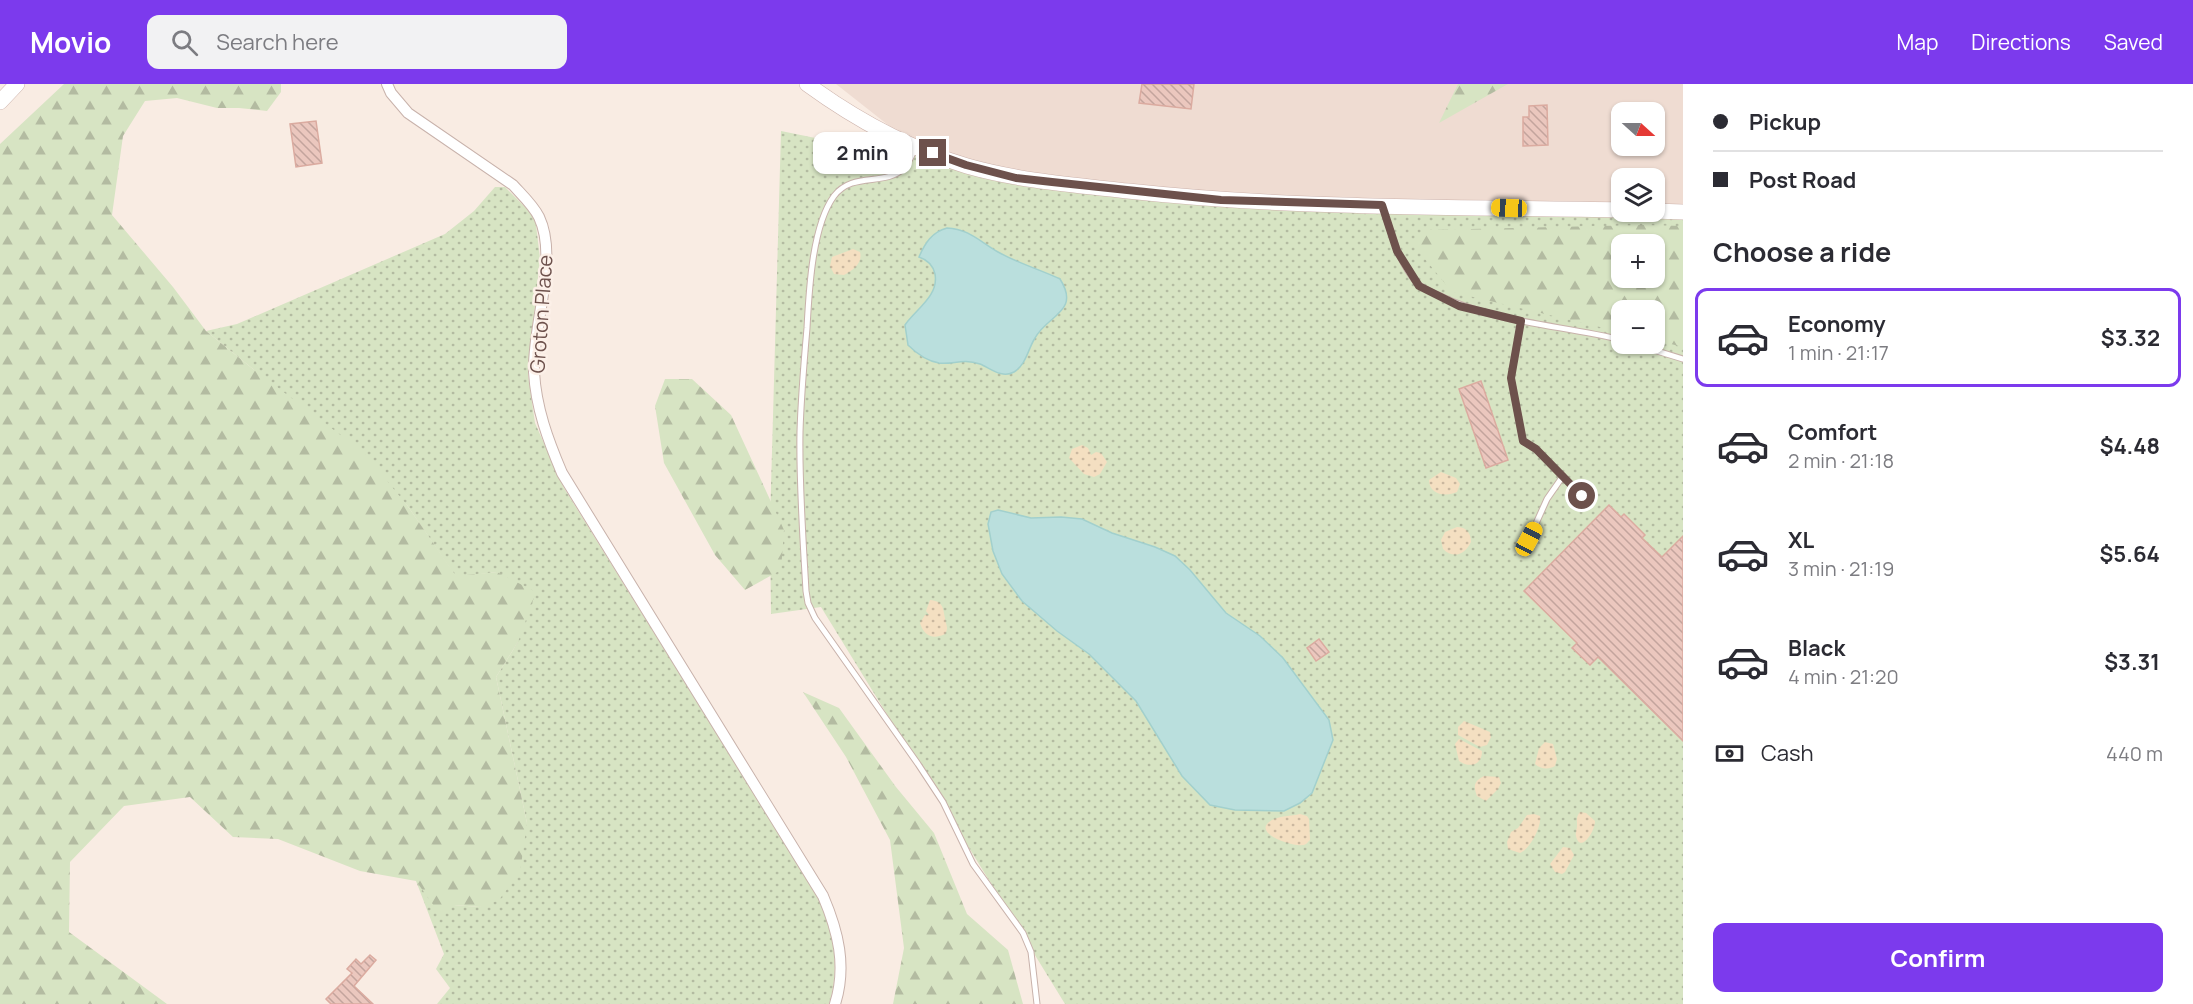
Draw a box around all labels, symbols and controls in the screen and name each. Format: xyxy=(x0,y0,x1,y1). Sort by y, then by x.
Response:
search box xyxy=(147,15,567,69)
text: Movio xyxy=(30,23,111,61)
icon: search xyxy=(168,26,201,59)
text: Search here xyxy=(216,27,339,57)
text: Map xyxy=(1897,28,1938,56)
text: Directions xyxy=(1971,28,2071,56)
text: Saved xyxy=(2104,28,2163,56)
north arrow xyxy=(1611,102,1665,156)
map controls xyxy=(1611,102,1665,354)
text: Pickup xyxy=(1749,107,1821,137)
callout: 2 min xyxy=(813,132,912,174)
text: 2 min xyxy=(836,139,889,166)
route end xyxy=(919,139,946,166)
text: Post Road xyxy=(1749,165,1856,195)
button: layers xyxy=(1611,168,1665,222)
car xyxy=(1491,198,1527,218)
text: Choose a ride xyxy=(1713,233,1891,270)
button: + xyxy=(1611,234,1665,288)
street label: Groton Place xyxy=(523,254,559,374)
button: − xyxy=(1611,300,1665,354)
text: Economy xyxy=(1788,309,1886,339)
icon: car xyxy=(1716,311,1770,365)
text: $3.32 xyxy=(2101,323,2160,353)
text: 1 min · 21:17 xyxy=(1788,339,1889,366)
text: Comfort xyxy=(1788,417,1877,447)
icon: car xyxy=(1716,419,1770,473)
text: $4.48 xyxy=(2100,431,2160,461)
text: 2 min · 21:18 xyxy=(1788,447,1894,474)
route start xyxy=(1568,482,1595,509)
car xyxy=(1513,519,1545,559)
text: XL xyxy=(1788,525,1814,555)
icon: car xyxy=(1716,527,1770,581)
text: $5.64 xyxy=(2100,539,2160,569)
text: 3 min · 21:19 xyxy=(1788,555,1895,582)
text: Black xyxy=(1788,633,1845,663)
icon: car xyxy=(1716,635,1770,689)
text: $3.31 xyxy=(2104,647,2160,677)
text: 4 min · 21:20 xyxy=(1788,663,1899,690)
icon: cash xyxy=(1713,737,1746,770)
text: Cash xyxy=(1761,738,1814,768)
text: 440 m xyxy=(2106,740,2163,767)
button: Confirm xyxy=(1713,923,2163,992)

